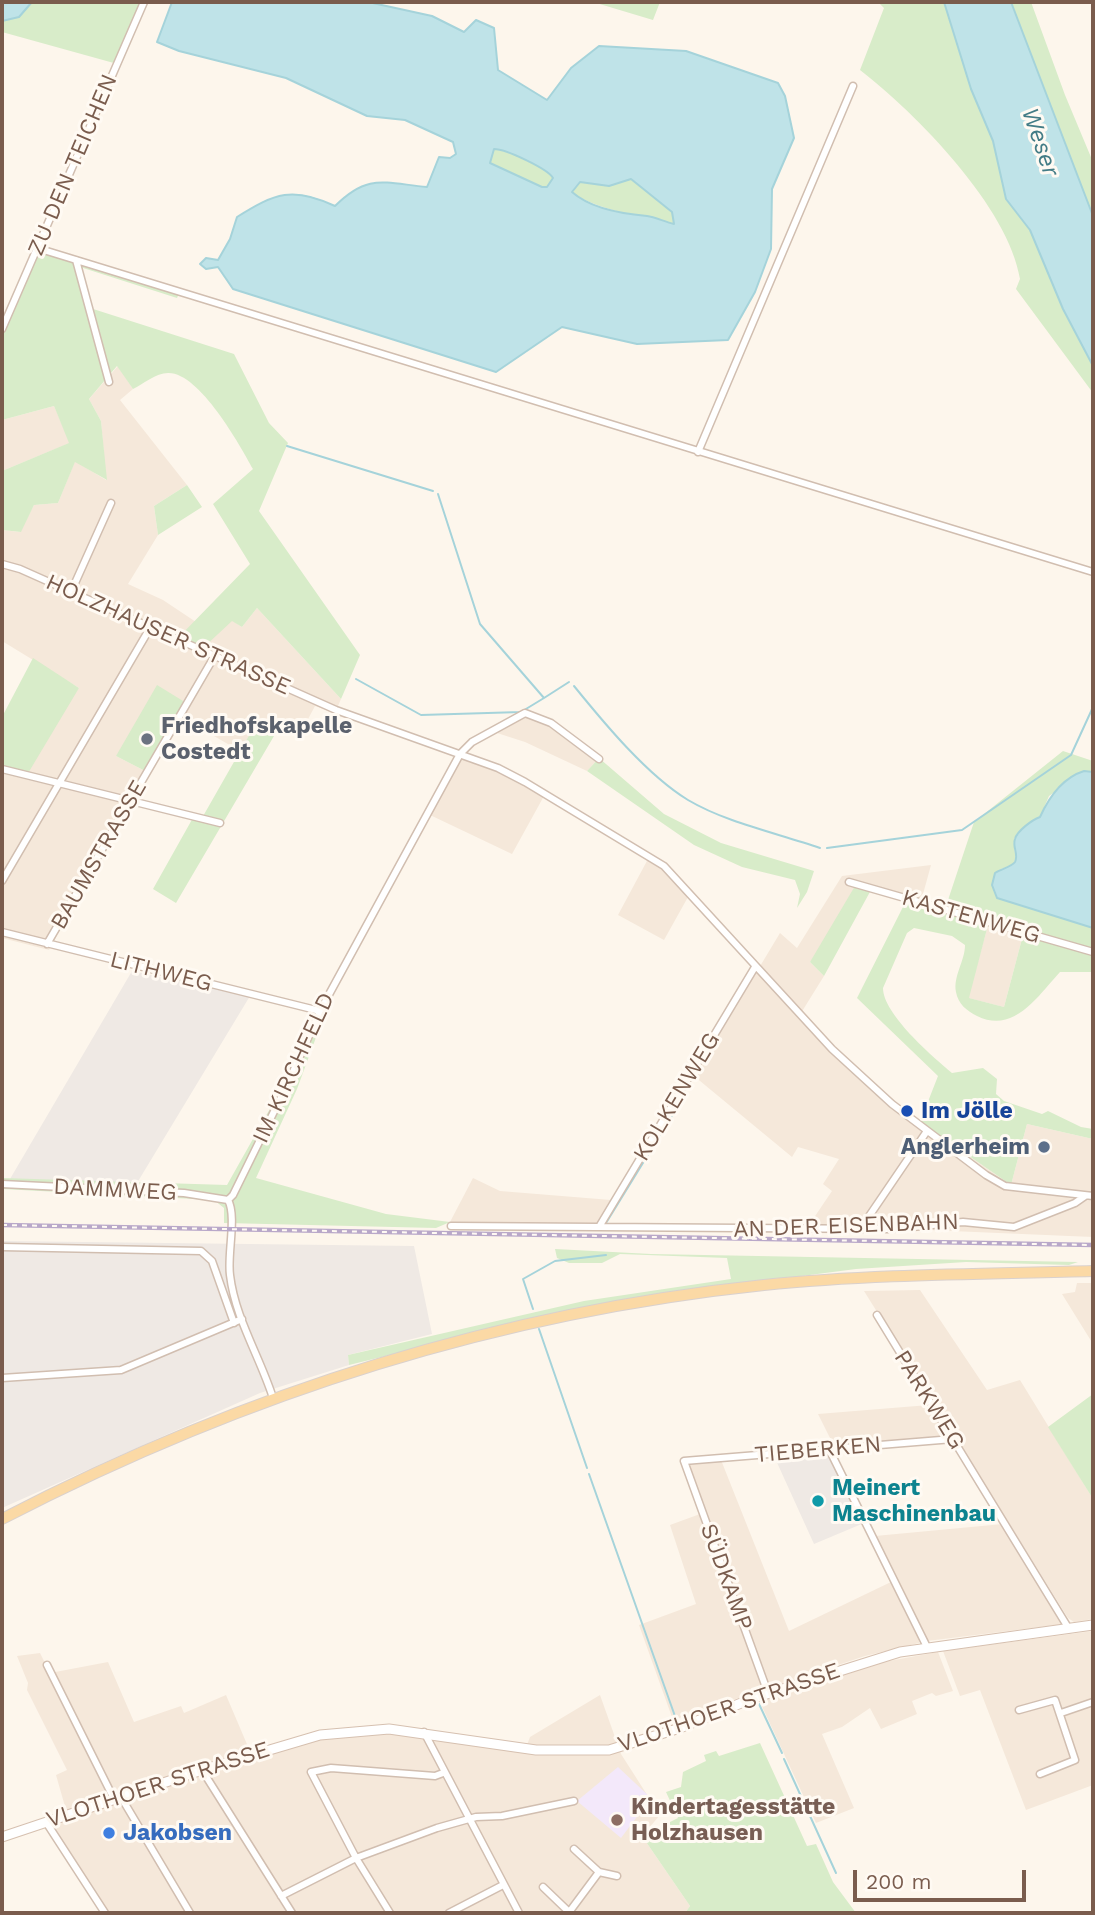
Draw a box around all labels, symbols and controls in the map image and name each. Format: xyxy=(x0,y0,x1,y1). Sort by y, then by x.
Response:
street label: ZU DEN TEICHEN xyxy=(22,70,124,260)
water label: Weser xyxy=(1015,104,1065,180)
street label: HOLZHAUSER STRASSE xyxy=(41,568,295,702)
place label: Friedhofskapelle Costedt xyxy=(161,712,352,766)
marker: Friedhofskapelle Costedt xyxy=(139,731,155,747)
street label: BAUMSTRASSE xyxy=(45,775,153,935)
street label: KASTENWEG xyxy=(899,884,1043,950)
street label: LITHWEG xyxy=(107,946,215,998)
street label: IM KIRCHFELD xyxy=(247,988,341,1148)
street label: KOLKENWEG xyxy=(628,1028,726,1166)
place label: Im Jölle xyxy=(921,1097,1013,1125)
marker: Im Jölle xyxy=(899,1103,915,1119)
place label: Anglerheim xyxy=(901,1133,1030,1161)
marker: Anglerheim xyxy=(1036,1139,1052,1155)
street label: DAMMWEG xyxy=(53,1173,177,1207)
street label: AN DER EISENBAHN xyxy=(733,1208,959,1244)
street label: PARKWEG xyxy=(888,1345,970,1455)
street label: TIEBERKEN xyxy=(754,1431,882,1469)
place label: Meinert Maschinenbau xyxy=(832,1474,996,1528)
marker: Meinert Maschinenbau xyxy=(810,1493,826,1509)
street label: SÜDKAMP xyxy=(694,1520,758,1634)
street label: VLOTHOER STRASSE xyxy=(614,1657,844,1759)
street label: VLOTHOER STRASSE xyxy=(43,1736,273,1834)
place label: Kindertagesstätte Holzhausen xyxy=(631,1793,835,1847)
marker: Kindertagesstätte Holzhausen xyxy=(609,1812,625,1828)
place label: Jakobsen xyxy=(123,1819,232,1847)
marker: Jakobsen xyxy=(101,1825,117,1841)
scale bar xyxy=(857,1856,1030,1900)
text: 200 m xyxy=(866,1869,932,1894)

